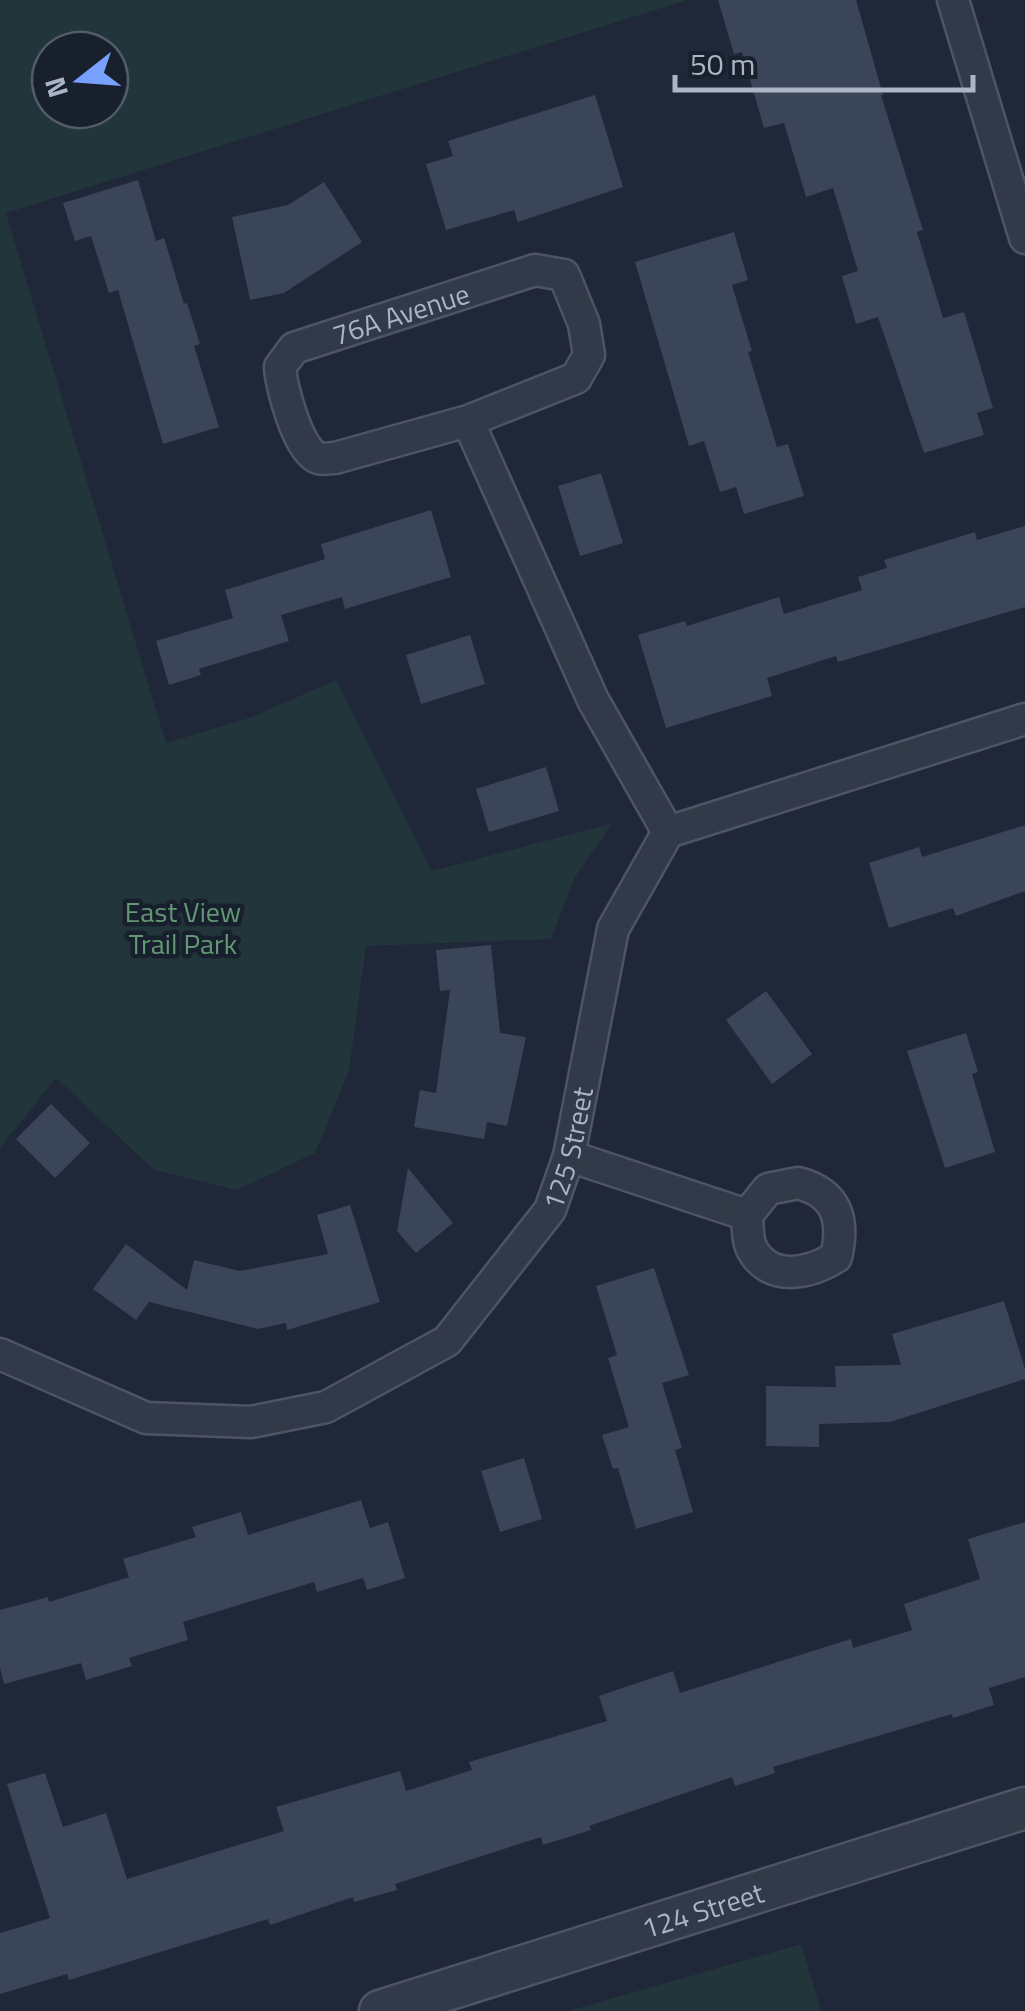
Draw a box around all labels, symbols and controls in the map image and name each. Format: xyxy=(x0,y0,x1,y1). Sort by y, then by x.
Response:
north arrow xyxy=(30,30,130,130)
scale bar xyxy=(675,30,972,92)
text: 50 m xyxy=(690,41,755,87)
text: N xyxy=(32,72,79,103)
street label: 76A Avenue xyxy=(326,271,475,356)
park label: East View Trail Park xyxy=(125,890,241,965)
street label: 125 Street xyxy=(530,1083,603,1215)
street label: 124 Street xyxy=(636,1870,769,1949)

